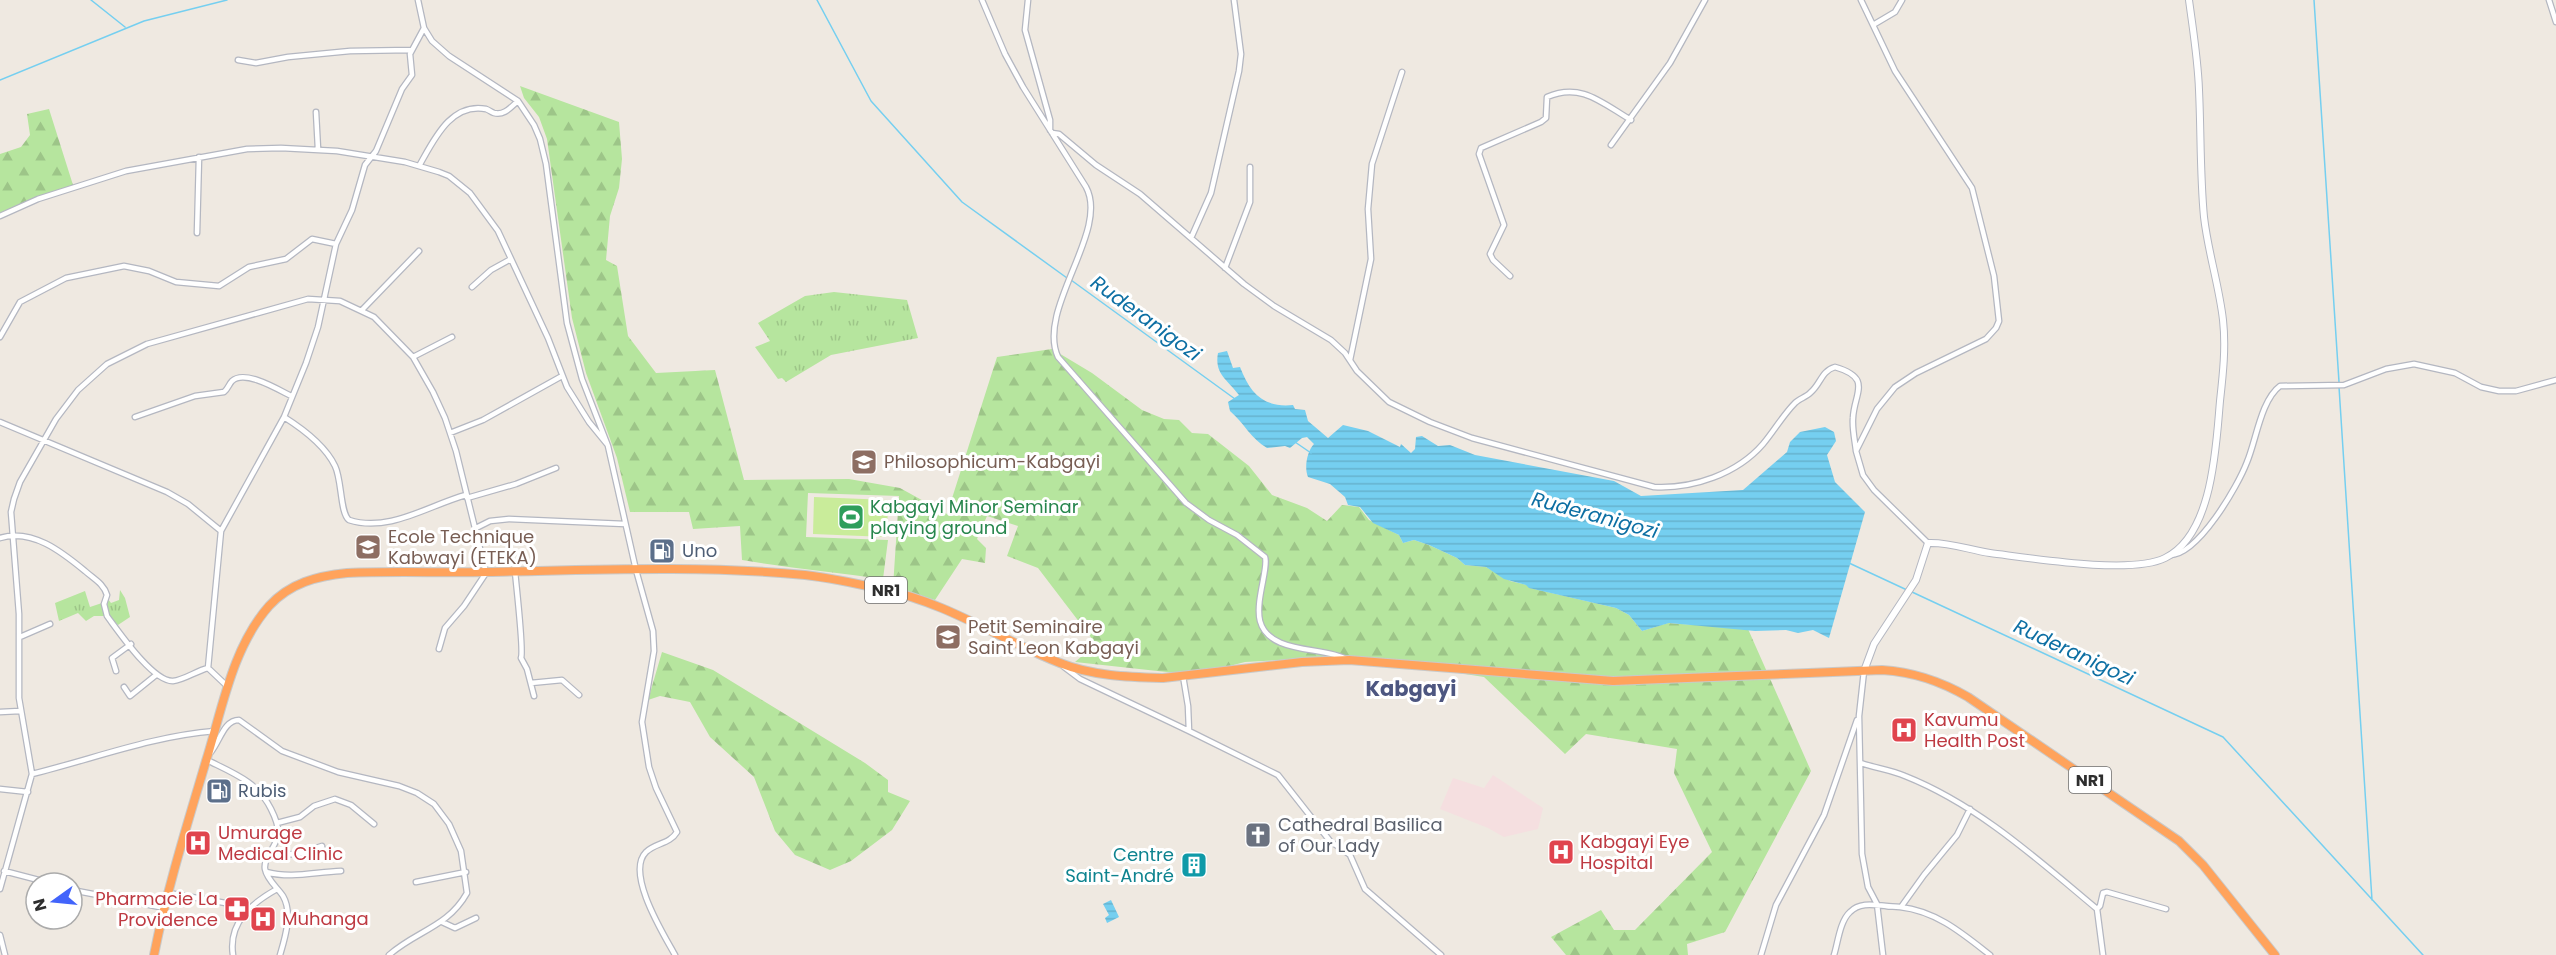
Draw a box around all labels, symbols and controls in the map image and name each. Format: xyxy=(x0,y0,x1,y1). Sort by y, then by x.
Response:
water label: Ruderanigozi xyxy=(1085,268,1208,368)
school or university icon: Philosophicum-Kabgayi xyxy=(849,447,879,477)
place label: Philosophicum-Kabgayi xyxy=(884,449,1100,474)
water label: Ruderanigozi xyxy=(1529,485,1662,546)
place label: Kabgayi Minor Seminar playing ground xyxy=(870,494,1079,540)
sports icon: Kabgayi Minor Seminar playing ground xyxy=(836,502,866,532)
place label: Ecole Technique Kabwayi (ETEKA) xyxy=(388,524,537,570)
school or university icon: Ecole Technique Kabwayi (ETEKA) xyxy=(353,532,383,562)
fuel station icon: Uno xyxy=(647,536,677,566)
place label: Uno xyxy=(682,538,717,563)
road number: NR1 xyxy=(865,577,907,603)
water label: Ruderanigozi xyxy=(2009,612,2140,693)
place label: Petit Seminaire Saint Leon Kabgayi xyxy=(968,614,1139,660)
school or university icon: Petit Seminaire Saint Leon Kabgayi xyxy=(933,622,963,652)
district label: Kabgayi xyxy=(1365,674,1457,703)
place label: Kavumu Health Post xyxy=(1924,707,2025,753)
hospital icon: Kavumu Health Post xyxy=(1889,715,1919,745)
road number: NR1 xyxy=(2069,767,2111,793)
fuel station icon: Rubis xyxy=(204,776,234,806)
place label: Rubis xyxy=(238,778,286,803)
place label: Cathedral Basilica of Our Lady xyxy=(1278,812,1443,858)
place label: Umurage Medical Clinic xyxy=(218,820,343,866)
church icon: Cathedral Basilica of Our Lady xyxy=(1243,820,1273,850)
hospital icon: Umurage Medical Clinic xyxy=(183,828,213,858)
place label: Kabgayi Eye Hospital xyxy=(1580,829,1689,875)
hospital icon: Kabgayi Eye Hospital xyxy=(1546,837,1576,867)
place label: Centre Saint-André xyxy=(1065,842,1174,888)
building icon: Centre Saint-André xyxy=(1179,850,1209,880)
north arrow xyxy=(24,871,84,931)
place label: Pharmacie La Providence xyxy=(95,886,218,932)
pharmacy icon: Pharmacie La Providence xyxy=(222,894,252,924)
text: N xyxy=(27,896,53,914)
hospital icon: Muhanga xyxy=(248,904,278,934)
place label: Muhanga xyxy=(282,906,369,931)

